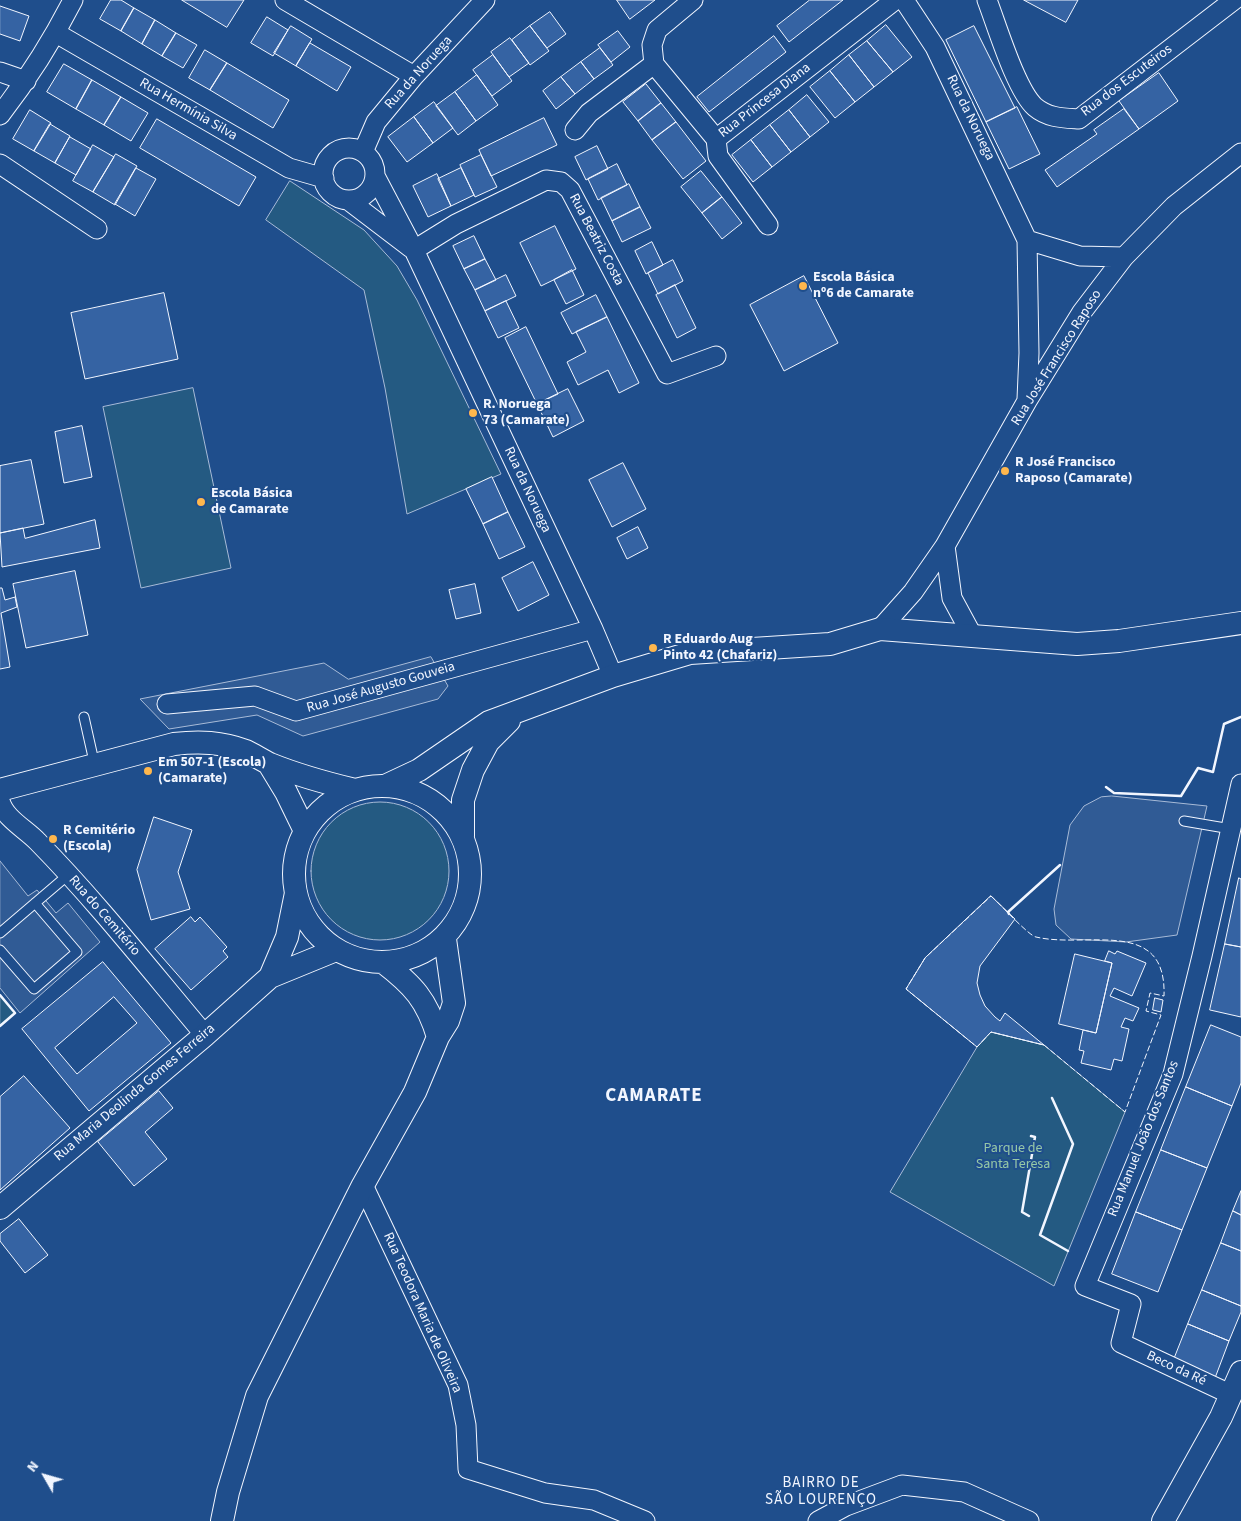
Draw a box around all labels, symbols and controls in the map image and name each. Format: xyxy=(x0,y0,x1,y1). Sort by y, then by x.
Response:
street label: Rua da Noruega xyxy=(382,33,456,113)
street label: Rua dos Escuteiros xyxy=(1078,41,1176,121)
street label: Rua Princesa Diana xyxy=(716,60,814,142)
street label: Rua da Noruega xyxy=(942,73,998,163)
street label: Rua Hermínia Silva xyxy=(136,75,240,145)
street label: Rua Beatriz Costa xyxy=(565,191,627,289)
place label: Escola Básica nº6 de Camarate xyxy=(813,270,914,302)
marker: Escola Básica nº6 de Camarate xyxy=(797,280,809,292)
street label: Rua José Francisco Raposo xyxy=(1008,287,1106,429)
place label: R. Noruega 73 (Camarate) xyxy=(483,397,570,430)
marker: R. Noruega 73 (Camarate) xyxy=(467,407,479,419)
street label: Rua da Noruega xyxy=(500,444,554,536)
place label: R José Francisco Raposo (Camarate) xyxy=(1015,455,1133,488)
marker: R José Francisco Raposo (Camarate) xyxy=(999,465,1011,477)
place label: Escola Básica de Camarate xyxy=(211,486,293,518)
marker: Escola Básica de Camarate xyxy=(195,496,207,508)
place label: R Eduardo Aug Pinto 42 (Chafariz) xyxy=(663,632,777,664)
marker: R Eduardo Aug Pinto 42 (Chafariz) xyxy=(647,642,659,654)
street label: Rua José Augusto Gouveia xyxy=(305,659,457,717)
place label: Em 507-1 (Escola) (Camarate) xyxy=(158,755,266,788)
marker: Em 507-1 (Escola) (Camarate) xyxy=(142,765,154,777)
place label: R Cemitério (Escola) xyxy=(63,823,135,856)
marker: R Cemitério (Escola) xyxy=(47,833,59,845)
street label: Rua do Cemitério xyxy=(65,872,143,960)
street label: Rua Maria Deolinda Gomes Ferreira xyxy=(51,1021,219,1165)
street label: Rua Manuel João dos Santos xyxy=(1105,1058,1183,1220)
district label: CAMARATE xyxy=(604,1086,704,1108)
park label: Parque de Santa Teresa xyxy=(976,1141,1050,1174)
street label: Rua Teodora Maria de Oliveira xyxy=(379,1230,465,1396)
street label: Beco da Ré xyxy=(1143,1348,1209,1390)
north arrow xyxy=(20,1451,70,1501)
text: N xyxy=(22,1457,44,1477)
district label: BAIRRO DE SÃO LOURENÇO xyxy=(764,1475,878,1510)

